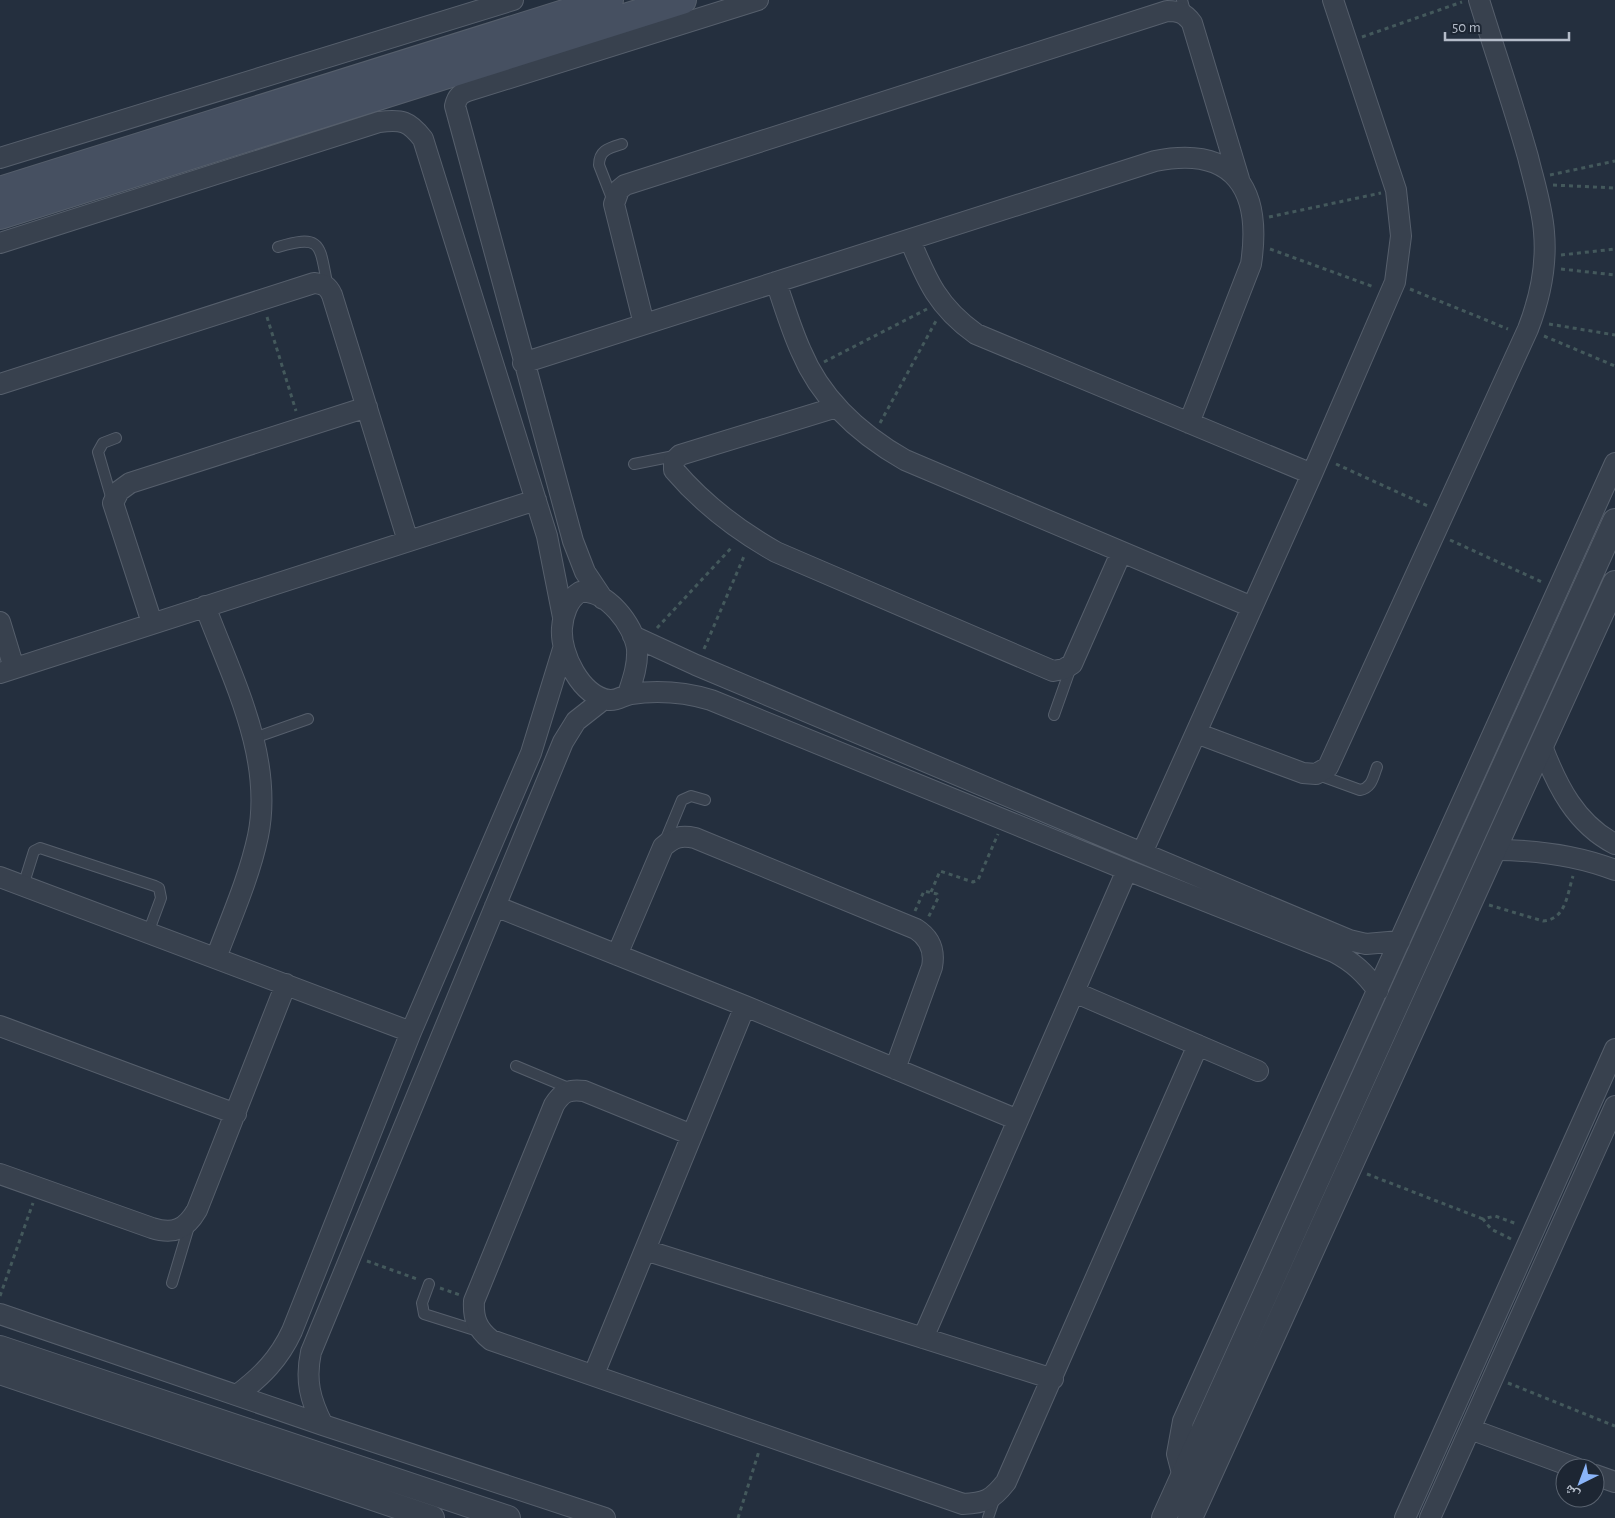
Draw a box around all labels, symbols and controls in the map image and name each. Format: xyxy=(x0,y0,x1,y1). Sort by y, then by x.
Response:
scale bar xyxy=(1445,10,1569,42)
text: 50 m xyxy=(1452,20,1481,35)
north arrow xyxy=(1555,1458,1605,1508)
text: ش xyxy=(1562,1481,1583,1502)

